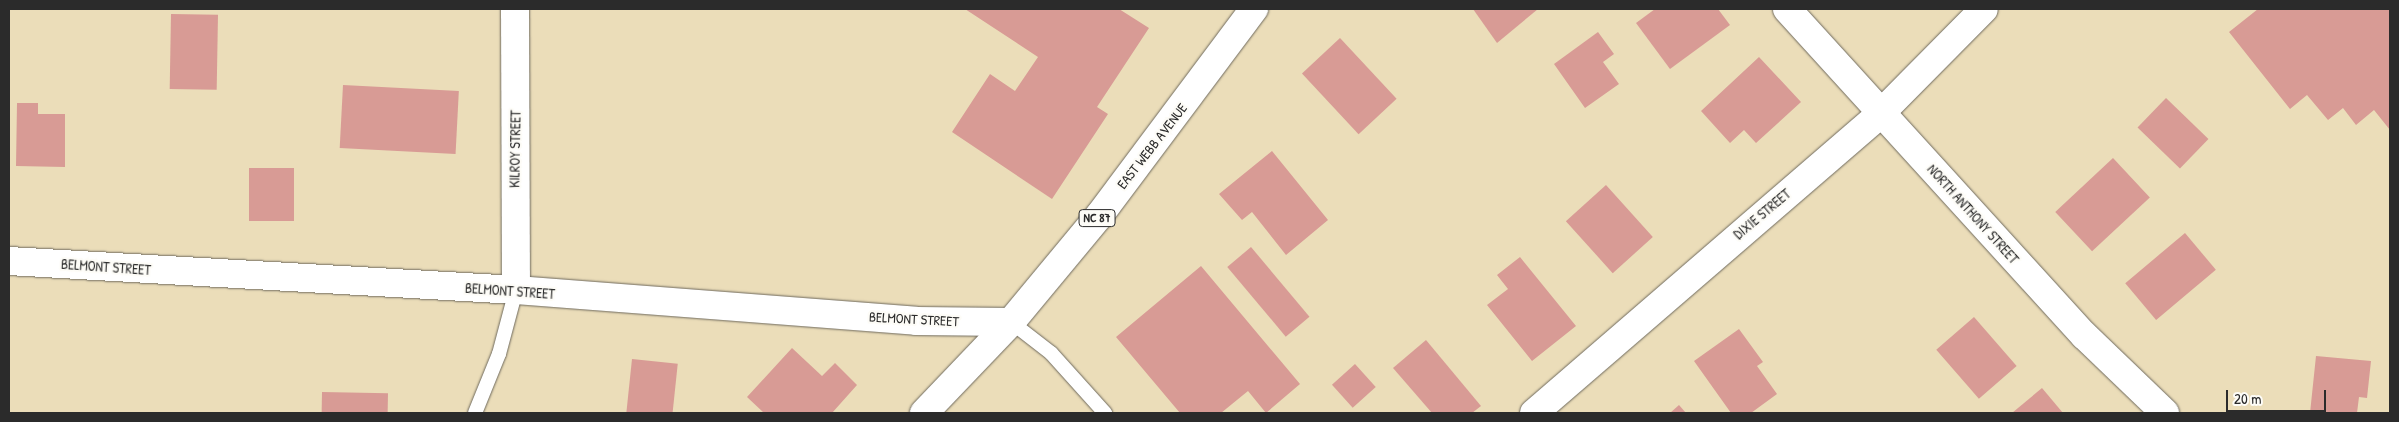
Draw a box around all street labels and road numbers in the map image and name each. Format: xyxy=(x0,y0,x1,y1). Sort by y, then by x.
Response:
street label: EAST WEBB AVENUE xyxy=(1113,100,1191,192)
street label: KILROY STREET xyxy=(506,110,524,188)
street label: NORTH ANTHONY STREET xyxy=(1924,161,2022,267)
street label: DIXIE STREET xyxy=(1730,185,1794,243)
road number: NC 87 xyxy=(1078,208,1116,228)
street label: BELMONT STREET xyxy=(60,255,152,279)
street label: BELMONT STREET xyxy=(464,279,556,303)
street label: BELMONT STREET xyxy=(869,308,959,330)

